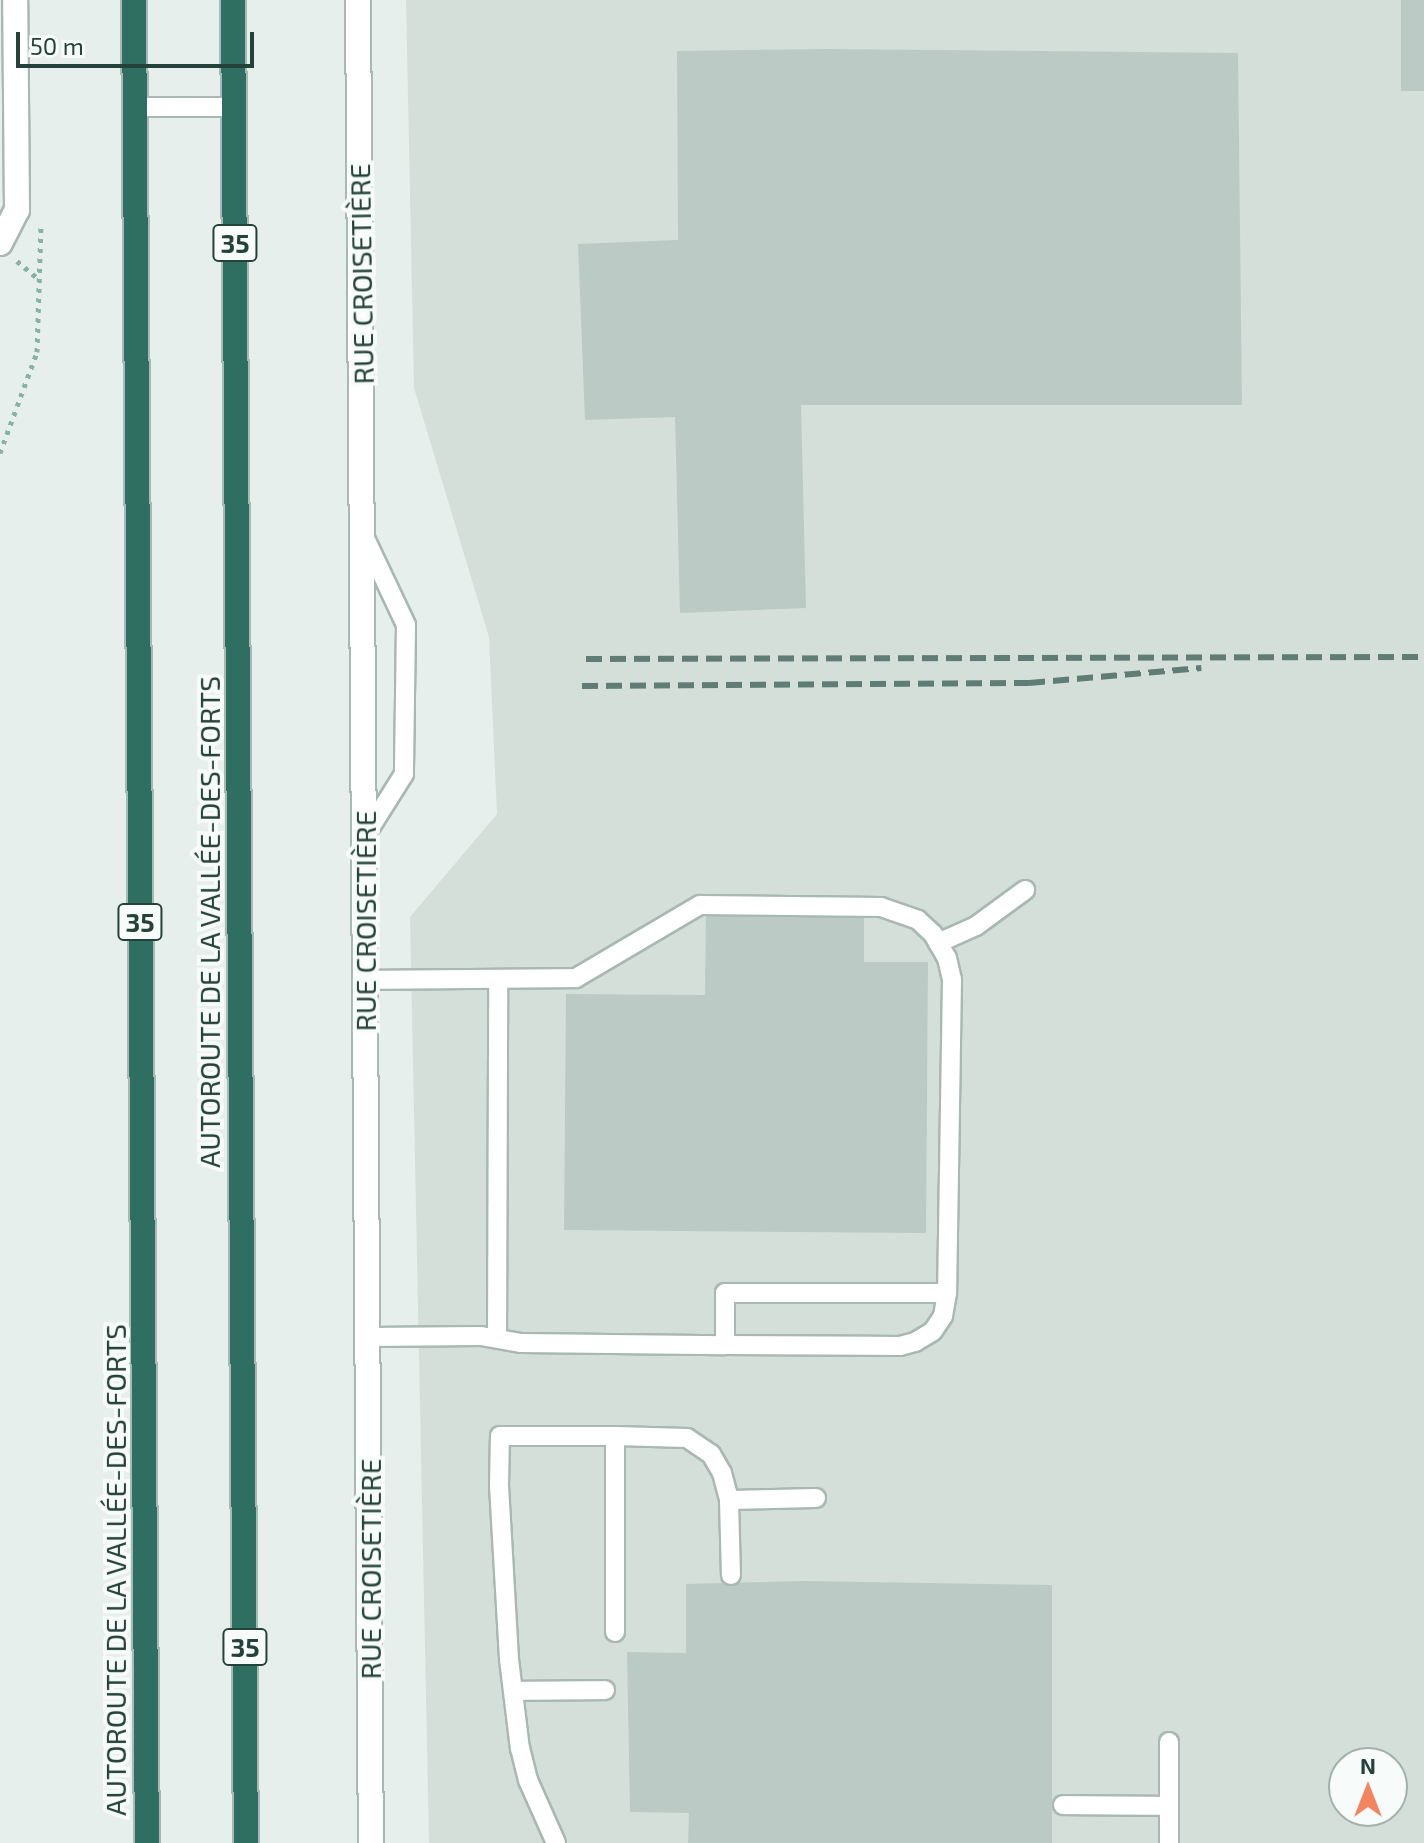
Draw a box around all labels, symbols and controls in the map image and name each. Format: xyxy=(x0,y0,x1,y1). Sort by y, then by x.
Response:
scale bar xyxy=(20,16,258,66)
text: 50 m xyxy=(30,31,84,60)
street label: RUE CROISETIÈRE xyxy=(342,163,380,385)
road number: 35 xyxy=(211,221,259,265)
street label: AUTOROUTE DE LA VALLÉE-DES-FORTS xyxy=(192,675,226,1169)
street label: RUE CROISETIÈRE xyxy=(348,811,382,1031)
road number: 35 xyxy=(116,900,164,944)
street label: AUTOROUTE DE LA VALLÉE-DES-FORTS xyxy=(98,1323,132,1817)
street label: RUE CROISETIÈRE xyxy=(353,1459,387,1679)
road number: 35 xyxy=(221,1625,269,1669)
north arrow xyxy=(1328,1747,1408,1827)
text: N xyxy=(1360,1752,1376,1778)

